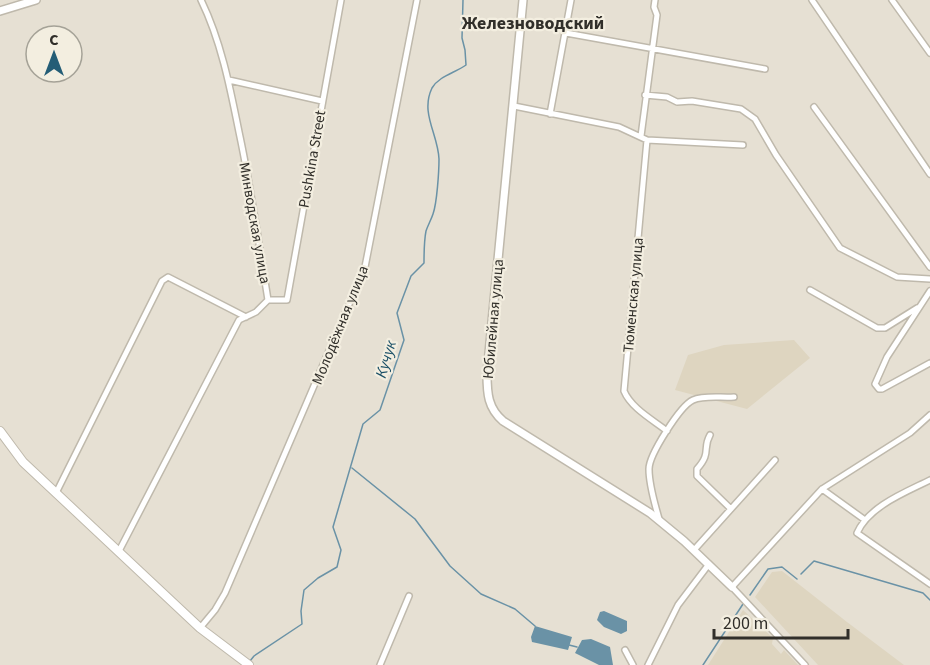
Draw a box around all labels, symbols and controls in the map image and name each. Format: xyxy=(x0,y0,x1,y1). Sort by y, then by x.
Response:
district label: Железноводский xyxy=(462,11,604,36)
north arrow xyxy=(24,24,84,84)
text: С xyxy=(49,29,59,51)
street label: Pushkina Street xyxy=(294,109,331,209)
street label: Минводская улица xyxy=(233,161,276,286)
street label: Тюменская улица xyxy=(618,237,649,353)
street label: Юбилейная улица xyxy=(478,258,509,380)
street label: Молодёжная улица xyxy=(307,262,374,388)
water label: Кучук xyxy=(370,337,402,381)
scale bar xyxy=(714,602,848,640)
text: 200 m xyxy=(723,611,768,636)

